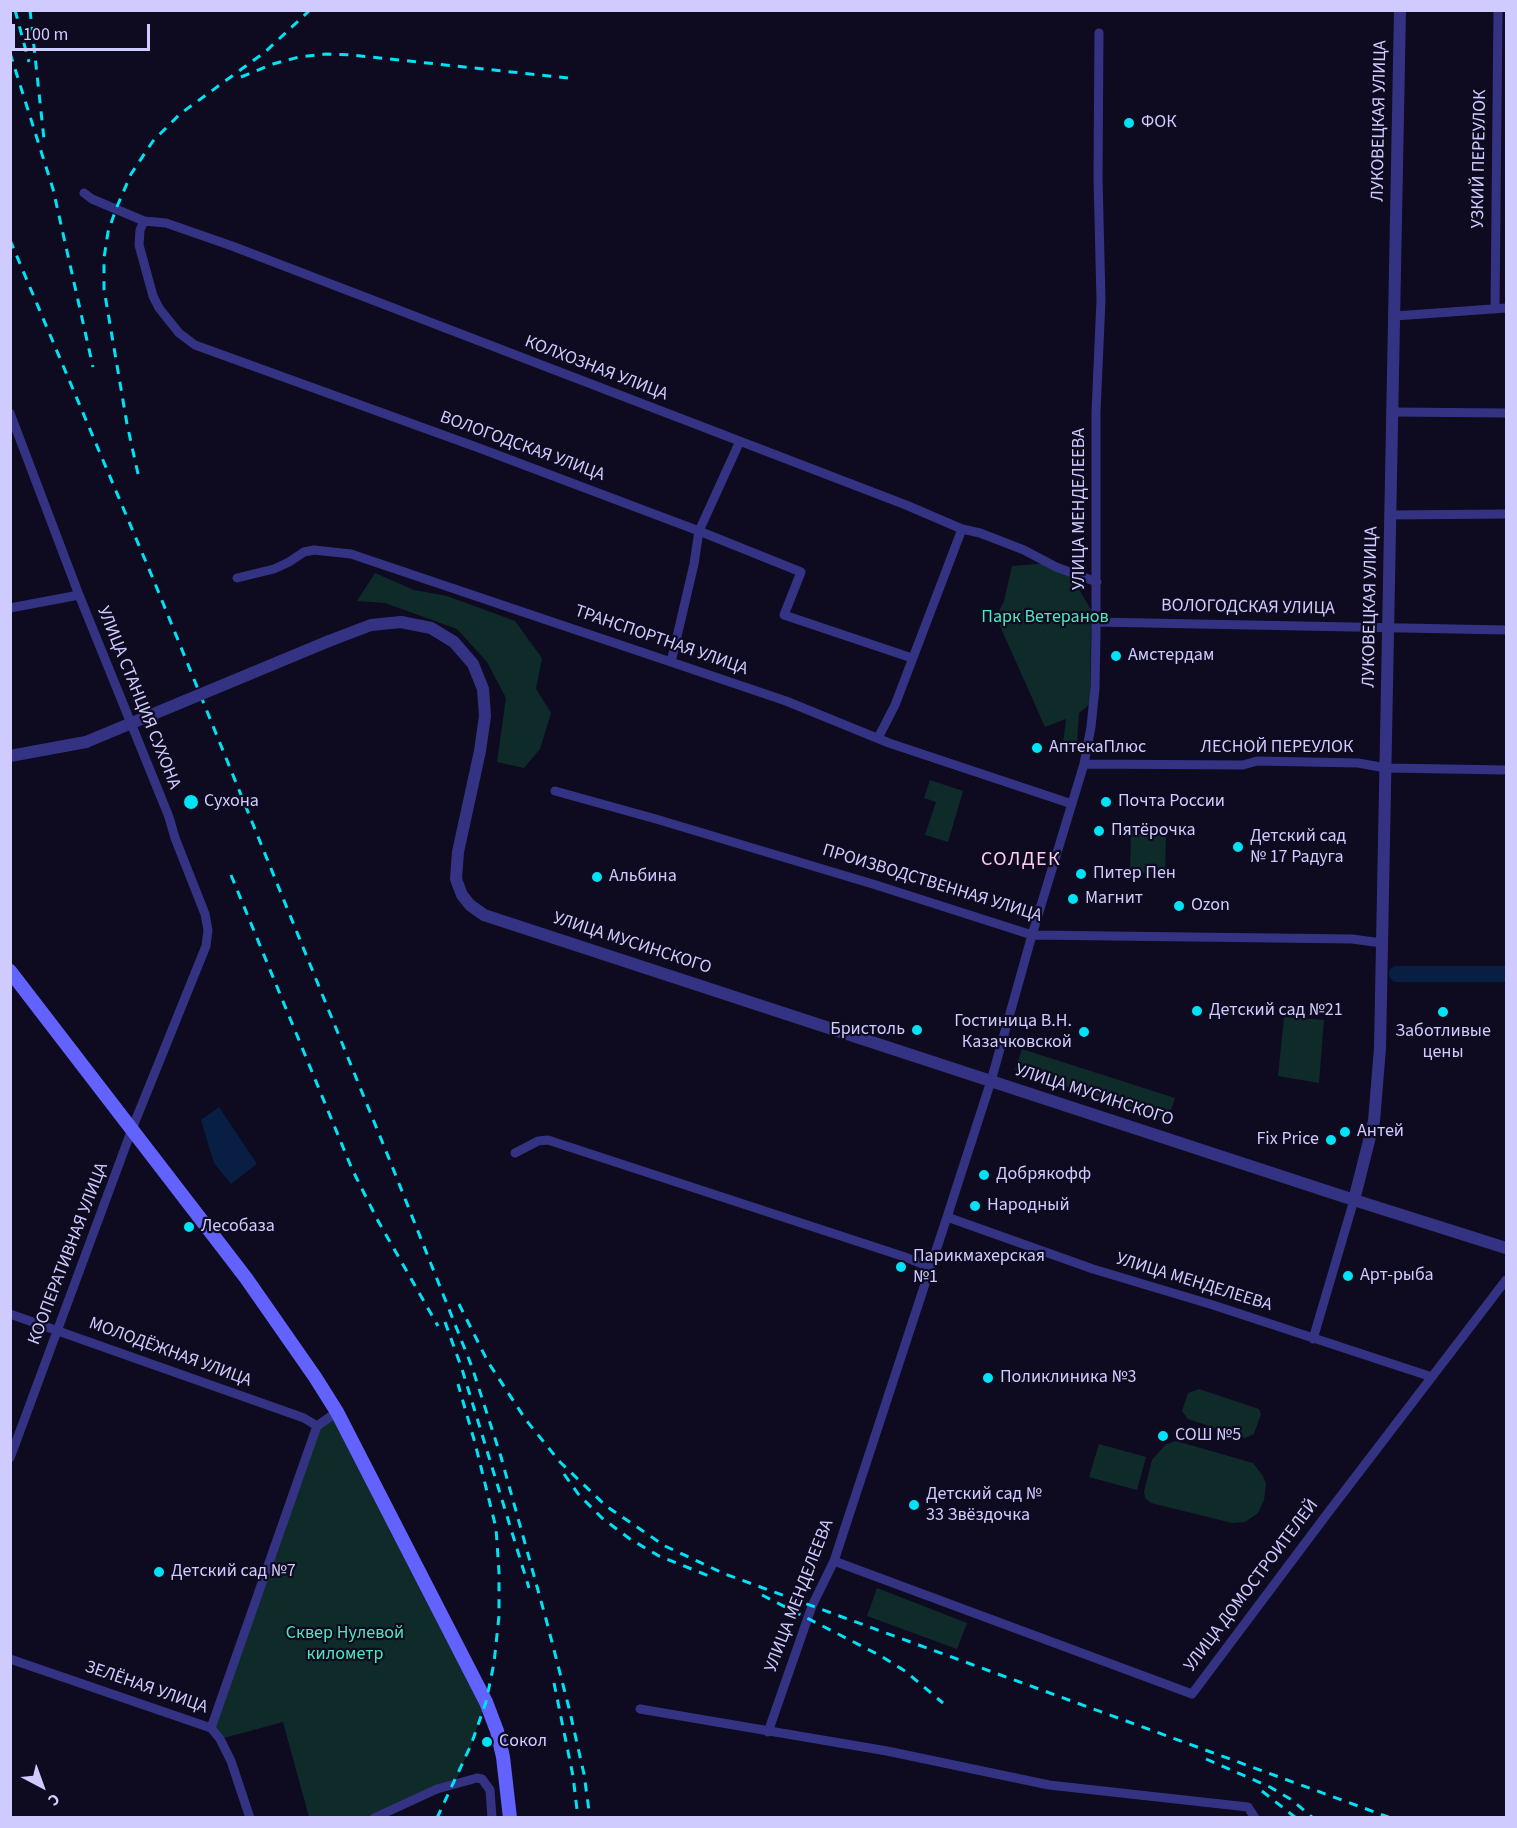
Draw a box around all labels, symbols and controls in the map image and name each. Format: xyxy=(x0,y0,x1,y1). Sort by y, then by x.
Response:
scale bar xyxy=(15,12,153,50)
text: 100 m xyxy=(23,22,68,47)
street label: ЛУКОВЕЦКАЯ УЛИЦА xyxy=(1368,40,1392,202)
street label: УЗКИЙ ПЕРЕУЛОК xyxy=(1468,89,1492,229)
place label: ФОК xyxy=(1141,112,1177,134)
marker: ФОК xyxy=(1122,116,1136,130)
street label: КОЛХОЗНАЯ УЛИЦА xyxy=(521,332,671,406)
street label: ВОЛОГОДСКАЯ УЛИЦА xyxy=(437,407,607,487)
street label: УЛИЦА МЕНДЕЛЕЕВА xyxy=(1069,428,1091,590)
street label: ЛУКОВЕЦКАЯ УЛИЦА xyxy=(1359,526,1383,688)
street label: ВОЛОГОДСКАЯ УЛИЦА xyxy=(1161,596,1335,620)
street label: ТРАНСПОРТНАЯ УЛИЦА xyxy=(571,601,751,681)
street label: УЛИЦА СТАНЦИЯ СУХОНА xyxy=(91,603,185,793)
park label: Парк Ветеранов xyxy=(981,607,1109,629)
place label: Амстердам xyxy=(1128,645,1214,667)
marker: Амстердам xyxy=(1109,649,1123,663)
place label: АптекаПлюс xyxy=(1049,737,1146,759)
street label: ЛЕСНОЙ ПЕРЕУЛОК xyxy=(1201,737,1353,759)
marker: АптекаПлюс xyxy=(1030,741,1044,755)
place label: Сухона xyxy=(204,791,259,813)
place label: Почта России xyxy=(1118,791,1225,813)
marker: Сухона xyxy=(182,793,200,811)
marker: Почта России xyxy=(1099,795,1113,809)
place label: Пятёрочка xyxy=(1111,820,1196,842)
marker: Пятёрочка xyxy=(1092,824,1106,838)
place label: Детский сад № 17 Радуга xyxy=(1250,826,1346,868)
street label: ПРОИЗВОДСТВЕННАЯ УЛИЦА xyxy=(820,840,1044,928)
marker: Детский сад № 17 Радуга xyxy=(1231,840,1245,854)
district label: СОЛДЕК xyxy=(981,849,1061,873)
place label: Питер Пен xyxy=(1093,863,1176,885)
place label: Альбина xyxy=(609,866,677,888)
marker: Питер Пен xyxy=(1074,867,1088,881)
marker: Альбина xyxy=(590,870,604,884)
place label: Магнит xyxy=(1085,888,1143,910)
marker: Магнит xyxy=(1066,892,1080,906)
place label: Ozon xyxy=(1191,895,1230,917)
marker: Ozon xyxy=(1172,899,1186,913)
street label: УЛИЦА МУСИНСКОГО xyxy=(550,908,714,980)
place label: Детский сад №21 xyxy=(1209,1000,1343,1022)
marker: Детский сад №21 xyxy=(1190,1004,1204,1018)
marker: Заботливые цены xyxy=(1436,1005,1450,1019)
place label: Гостиница В.Н. Казачковской xyxy=(954,1011,1072,1054)
place label: Бристоль xyxy=(830,1019,905,1041)
place label: Заботливые цены xyxy=(1395,1021,1491,1064)
marker: Бристоль xyxy=(910,1023,924,1037)
marker: Гостиница В.Н. Казачковской xyxy=(1077,1025,1091,1039)
street label: УЛИЦА МУСИНСКОГО xyxy=(1012,1060,1176,1132)
place label: Антей xyxy=(1357,1121,1404,1143)
marker: Антей xyxy=(1338,1125,1352,1139)
place label: Fix Price xyxy=(1256,1129,1319,1151)
marker: Fix Price xyxy=(1324,1133,1338,1147)
street label: КООПЕРАТИВНАЯ УЛИЦА xyxy=(24,1160,114,1348)
place label: Добрякофф xyxy=(996,1164,1091,1186)
marker: Добрякофф xyxy=(977,1168,991,1182)
place label: Народный xyxy=(987,1195,1070,1217)
marker: Народный xyxy=(968,1199,982,1213)
place label: Лесобаза xyxy=(201,1216,275,1238)
marker: Лесобаза xyxy=(182,1220,196,1234)
place label: Парикмахерская №1 xyxy=(913,1246,1045,1288)
street label: УЛИЦА МЕНДЕЛЕЕВА xyxy=(1113,1249,1275,1317)
marker: Парикмахерская №1 xyxy=(894,1260,908,1274)
place label: Арт-рыба xyxy=(1360,1265,1434,1287)
marker: Арт-рыба xyxy=(1341,1269,1355,1283)
street label: МОЛОДЁЖНАЯ УЛИЦА xyxy=(86,1313,254,1393)
place label: Поликлиника №3 xyxy=(1000,1367,1136,1389)
marker: Поликлиника №3 xyxy=(981,1371,995,1385)
place label: СОШ №5 xyxy=(1175,1425,1241,1447)
marker: СОШ №5 xyxy=(1156,1429,1170,1443)
place label: Детский сад № 33 Звёздочка xyxy=(926,1484,1042,1526)
street label: УЛИЦА ДОМОСТРОИТЕЛЕЙ xyxy=(1180,1496,1324,1676)
marker: Детский сад № 33 Звёздочка xyxy=(907,1498,921,1512)
street label: УЛИЦА МЕНДЕЛЕЕВА xyxy=(761,1516,839,1676)
place label: Детский сад №7 xyxy=(171,1561,296,1583)
marker: Детский сад №7 xyxy=(152,1565,166,1579)
park label: Сквер Нулевой километр xyxy=(286,1623,404,1666)
street label: ЗЕЛЁНАЯ УЛИЦА xyxy=(82,1657,210,1719)
place label: Сокол xyxy=(499,1731,547,1753)
marker: Сокол xyxy=(480,1735,494,1749)
north arrow xyxy=(12,1756,72,1816)
text: С xyxy=(43,1788,65,1811)

